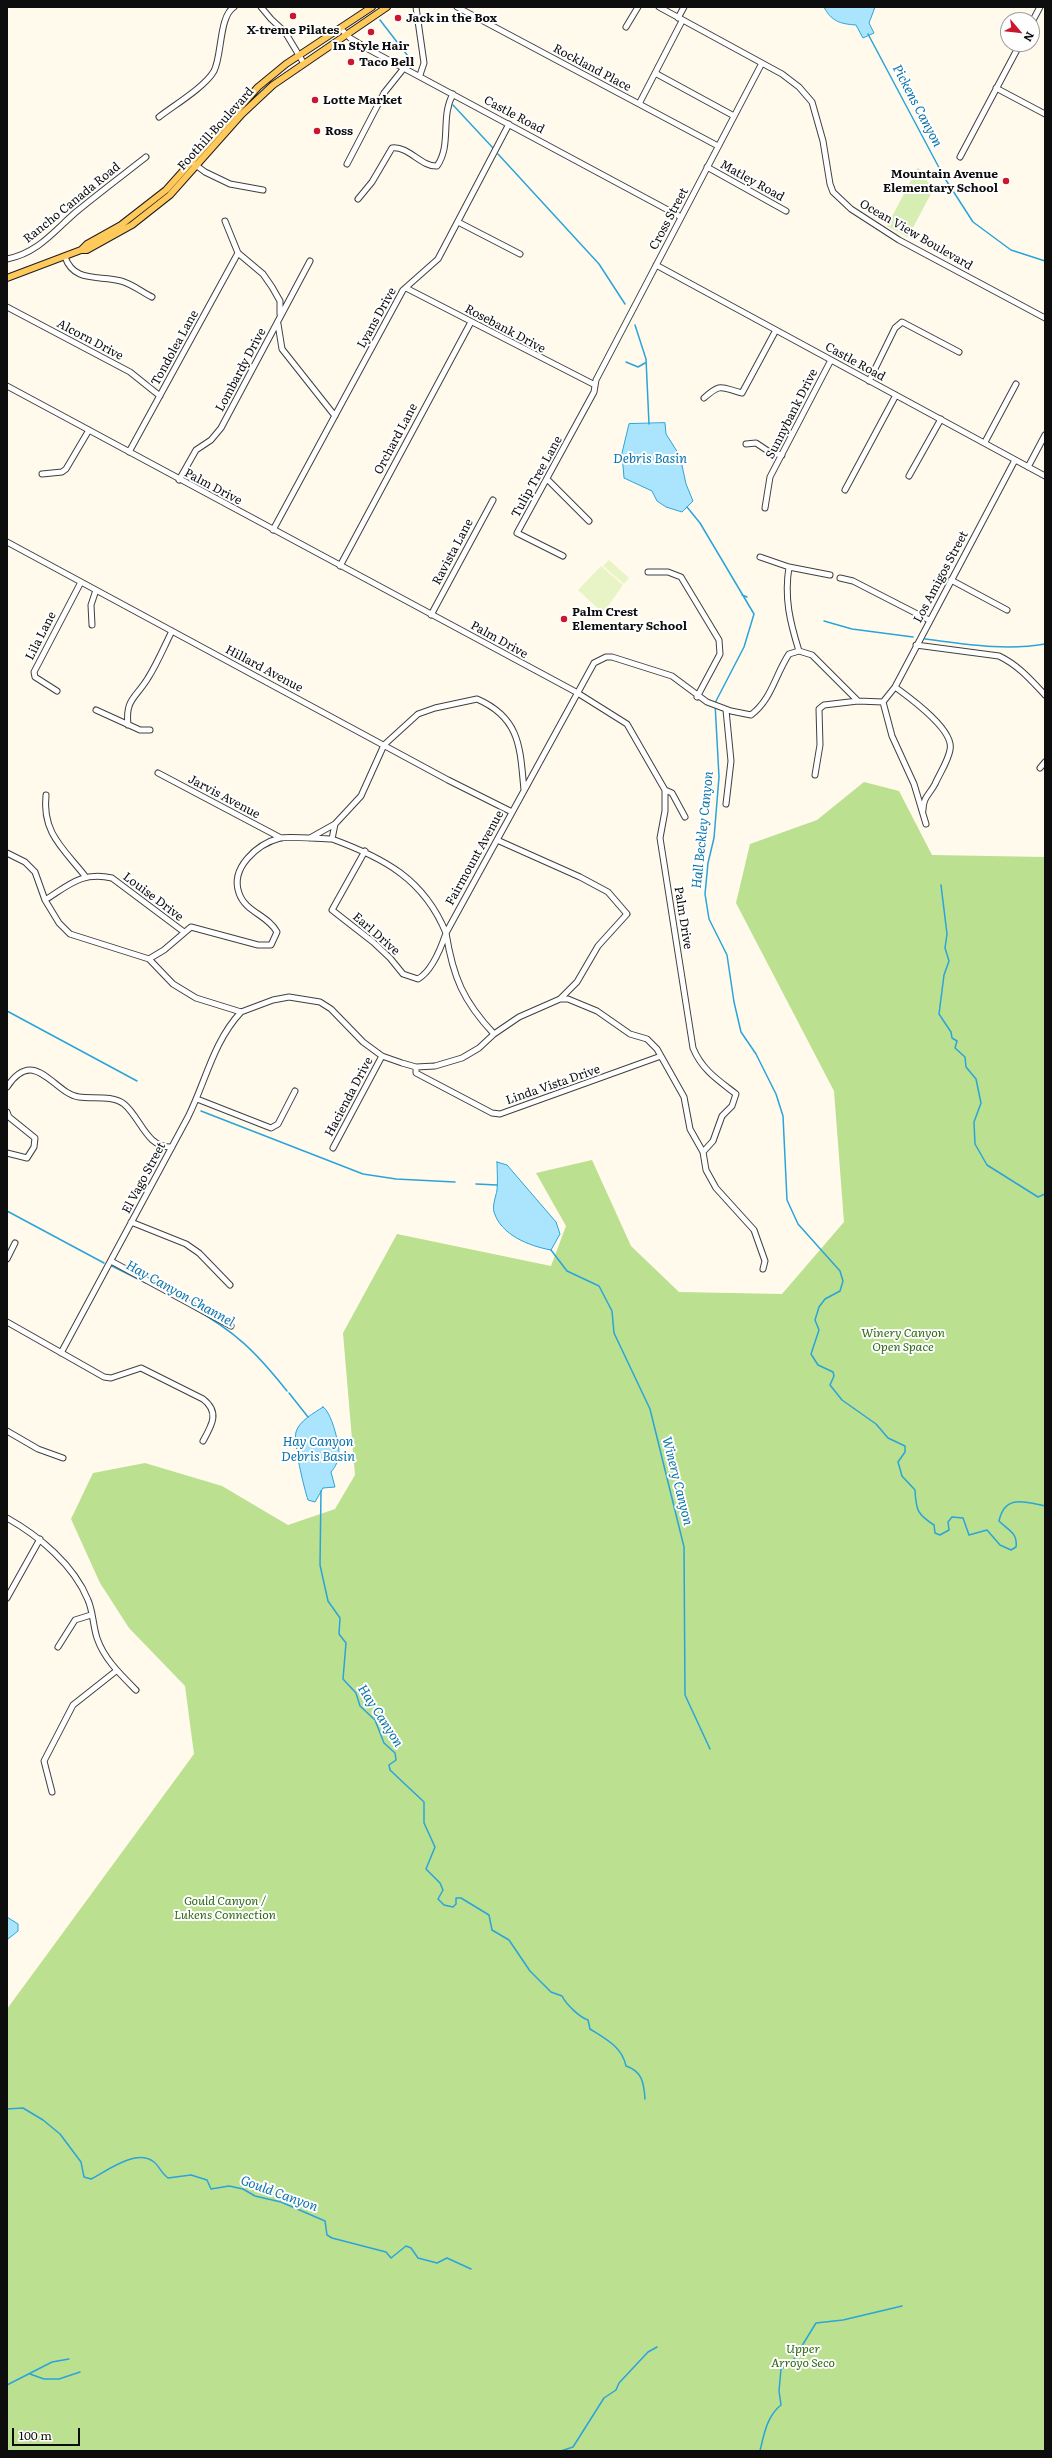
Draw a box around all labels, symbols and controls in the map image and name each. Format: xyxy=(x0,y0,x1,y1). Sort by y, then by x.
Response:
marker: X-treme Pilates xyxy=(288,11,298,21)
place label: Jack in the Box xyxy=(406,11,497,25)
north arrow xyxy=(1000,12,1040,52)
marker: Jack in the Box xyxy=(393,13,403,23)
place label: X-treme Pilates xyxy=(247,23,339,37)
marker: In Style Hair xyxy=(366,27,376,37)
text: N xyxy=(1020,29,1039,45)
place label: In Style Hair xyxy=(333,39,409,53)
street label: Rockland Place xyxy=(550,41,634,95)
place label: Taco Bell xyxy=(359,55,414,69)
marker: Taco Bell xyxy=(346,57,356,67)
water label: Pickens Canyon xyxy=(889,62,945,150)
street label: Foothill Boulevard xyxy=(175,85,257,173)
place label: Lotte Market xyxy=(323,93,402,107)
street label: Castle Road xyxy=(481,93,547,137)
marker: Lotte Market xyxy=(310,95,320,105)
place label: Ross xyxy=(325,124,353,138)
marker: Ross xyxy=(312,126,322,136)
street label: Matley Road xyxy=(717,157,787,205)
street label: Rancho Canada Road xyxy=(21,160,123,246)
place label: Mountain Avenue Elementary School xyxy=(883,167,998,195)
marker: Mountain Avenue Elementary School xyxy=(1001,176,1011,186)
street label: Cross Street xyxy=(647,185,691,253)
street label: Ocean View Boulevard xyxy=(857,197,975,273)
street label: Lyans Drive xyxy=(354,285,400,351)
street label: Rosebank Drive xyxy=(462,302,548,356)
street label: Tondolea Lane xyxy=(148,308,202,388)
street label: Alcorn Drive xyxy=(54,316,126,364)
street label: Lombardy Drive xyxy=(213,326,269,414)
street label: Castle Road xyxy=(822,340,888,384)
street label: Sunnybank Drive xyxy=(763,367,821,461)
street label: Orchard Lane xyxy=(371,401,421,477)
street label: Tulip Tree Lane xyxy=(509,434,565,520)
water label: Debris Basin xyxy=(613,451,687,467)
street label: Palm Drive xyxy=(182,466,244,508)
street label: Ravista Lane xyxy=(430,517,476,587)
street label: Los Amigos Street xyxy=(911,529,971,625)
place label: Palm Crest Elementary School xyxy=(572,605,687,633)
street label: Lila Lane xyxy=(23,609,59,663)
marker: Palm Crest Elementary School xyxy=(559,614,569,624)
street label: Palm Drive xyxy=(468,618,530,662)
street label: Hillard Avenue xyxy=(223,642,305,696)
water label: Hall Beckley Canyon xyxy=(689,771,717,889)
street label: Jarvis Avenue xyxy=(186,772,262,822)
street label: Fairmount Avenue xyxy=(443,808,507,908)
street label: Louise Drive xyxy=(120,870,186,924)
street label: Palm Drive xyxy=(671,886,695,950)
street label: Earl Drive xyxy=(350,910,402,958)
street label: Hacienda Drive xyxy=(322,1055,376,1139)
street label: Linda Vista Drive xyxy=(504,1062,602,1108)
street label: El Vago Street xyxy=(119,1140,169,1216)
water label: Hay Canyon Channel xyxy=(123,1258,237,1330)
park label: Winery Canyon Open Space xyxy=(861,1326,945,1354)
water label: Hay Canyon Debris Basin xyxy=(281,1434,355,1465)
water label: Winery Canyon xyxy=(658,1435,696,1527)
water label: Hay Canyon xyxy=(354,1682,406,1750)
park label: Gould Canyon / Lukens Connection xyxy=(174,1894,276,1922)
water label: Gould Canyon xyxy=(238,2173,320,2215)
park label: Upper Arroyo Seco xyxy=(771,2342,835,2370)
scale bar xyxy=(14,2420,82,2446)
text: 100 m xyxy=(19,2426,52,2444)

